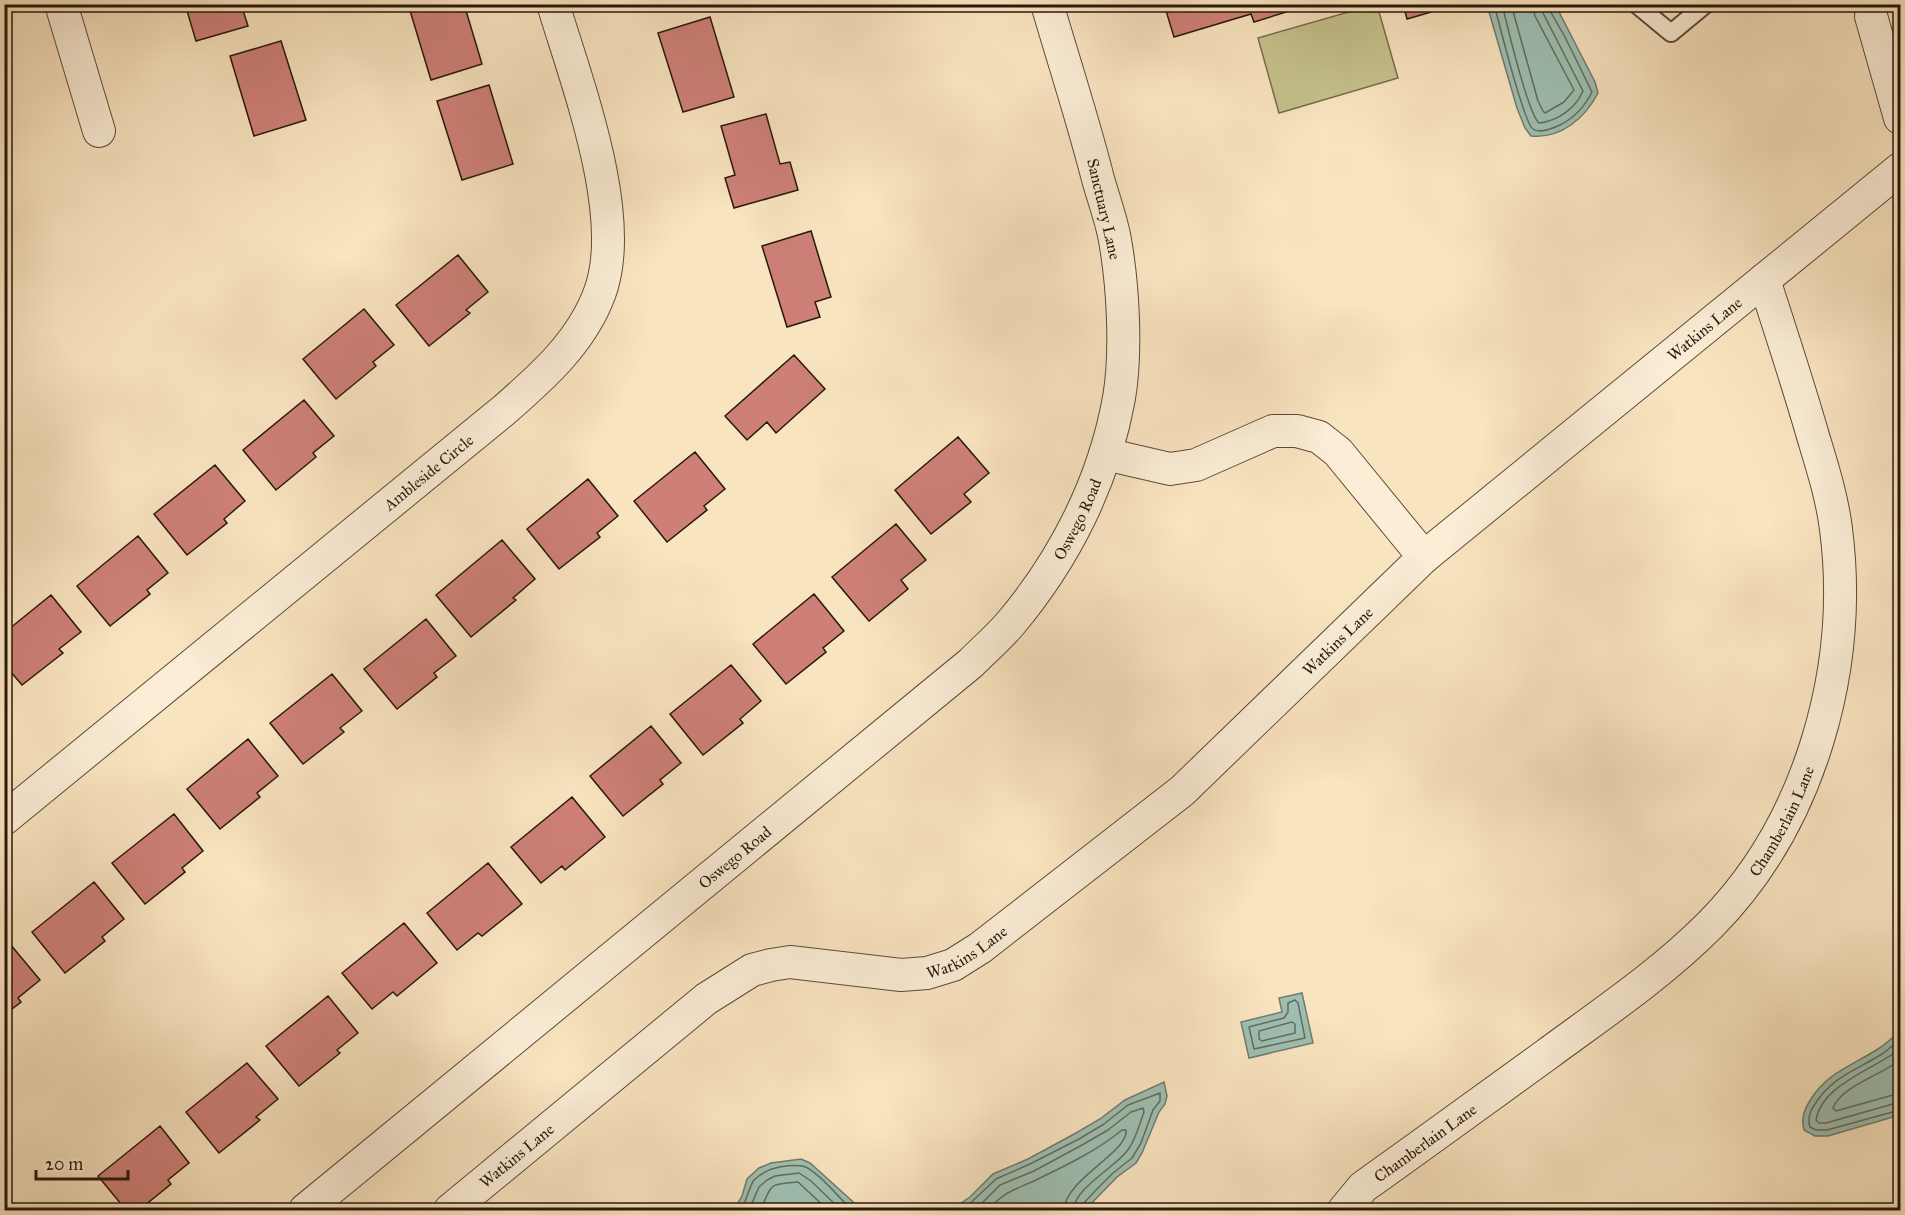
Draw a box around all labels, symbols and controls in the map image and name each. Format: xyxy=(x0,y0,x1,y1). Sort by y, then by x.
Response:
street label: Sanctuary Lane xyxy=(1083,157,1125,262)
street label: Watkins Lane xyxy=(1663,292,1746,365)
street label: Ambleside Circle xyxy=(379,430,477,515)
street label: Oswego Road xyxy=(1049,476,1105,563)
street label: Watkins Lane xyxy=(1298,602,1377,679)
street label: Chamberlain Lane xyxy=(1745,763,1818,880)
street label: Oswego Road xyxy=(695,822,775,892)
street label: Watkins Lane xyxy=(924,921,1011,982)
street label: Chamberlain Lane xyxy=(1370,1099,1480,1186)
street label: Watkins Lane xyxy=(475,1119,558,1191)
scale bar xyxy=(36,1143,128,1181)
text: 20 m xyxy=(45,1153,83,1175)

